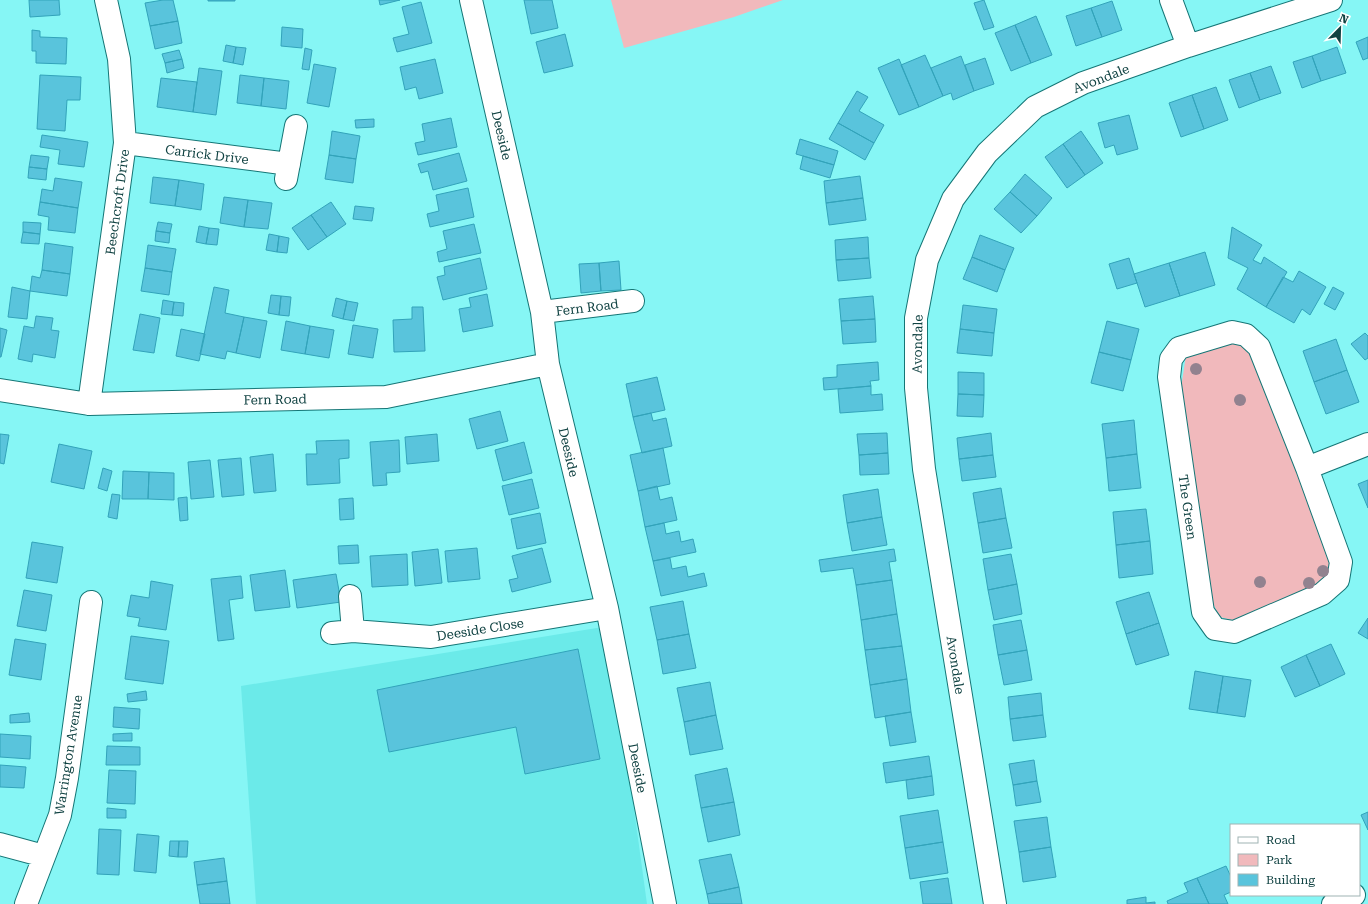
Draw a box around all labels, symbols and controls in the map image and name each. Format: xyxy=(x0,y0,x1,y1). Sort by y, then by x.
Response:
north arrow xyxy=(1320,8,1360,48)
text: N xyxy=(1337,12,1351,27)
street label: Avondale xyxy=(1071,61,1131,96)
street label: Deeside xyxy=(489,109,514,161)
street label: Carrick Drive xyxy=(164,142,250,167)
street label: Beechcroft Drive xyxy=(103,148,132,256)
street label: Fern Road xyxy=(555,296,620,319)
street label: Avondale xyxy=(909,314,926,374)
street label: Fern Road xyxy=(243,391,307,408)
street label: Deeside xyxy=(556,426,581,478)
street label: The Green xyxy=(1176,474,1200,541)
street label: Deeside Close xyxy=(435,615,525,644)
street label: Avondale xyxy=(943,635,968,695)
street label: Warrington Avenue xyxy=(52,694,85,816)
street label: Deeside xyxy=(625,742,650,794)
legend xyxy=(1230,824,1360,896)
text: Road xyxy=(1266,833,1296,847)
text: Park xyxy=(1266,853,1293,867)
text: Building xyxy=(1266,873,1315,887)

